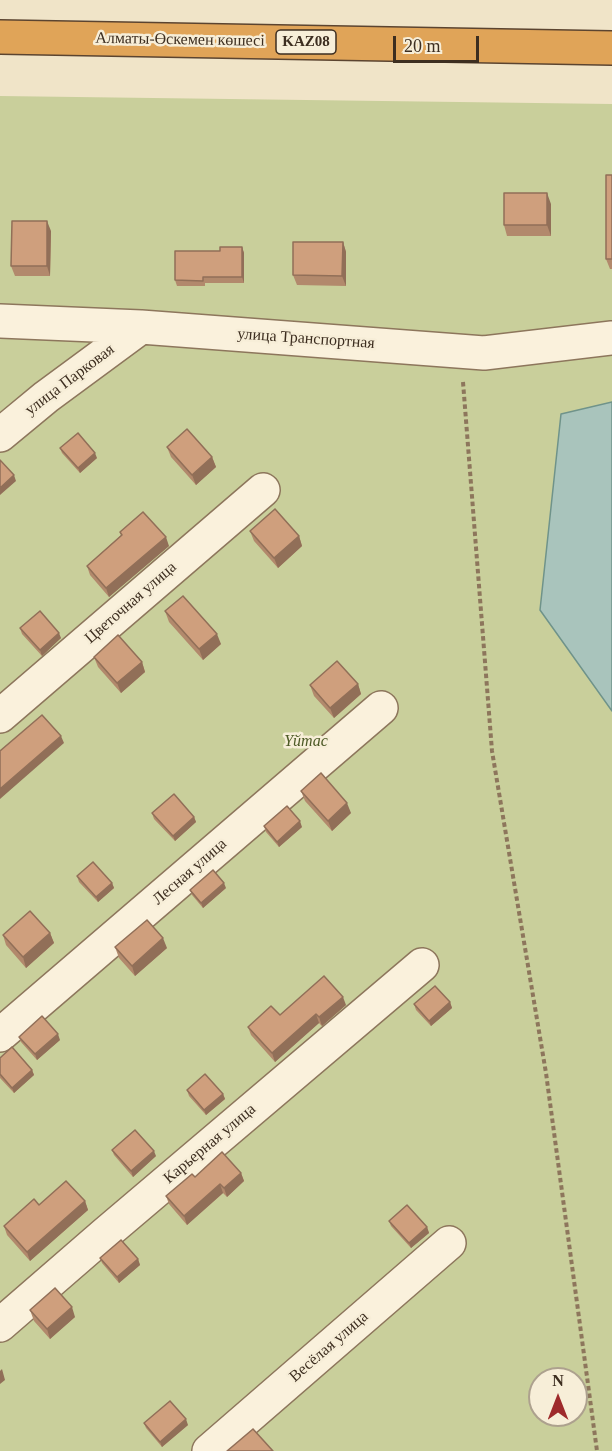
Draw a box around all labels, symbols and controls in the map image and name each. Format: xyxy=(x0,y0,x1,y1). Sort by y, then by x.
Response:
scale bar xyxy=(396,24,482,62)
street label: Алматы-Өскемен көшесі xyxy=(95,29,265,51)
road number: KAZ08 xyxy=(276,30,336,54)
text: 20 m xyxy=(404,36,441,56)
street label: улица Транспортная xyxy=(237,325,375,353)
street label: улица Парковая xyxy=(22,340,118,420)
street label: Цветочная улица xyxy=(81,558,181,648)
park label: Үйтас xyxy=(284,732,328,752)
street label: Лесная улица xyxy=(149,835,231,909)
street label: Карьерная улица xyxy=(160,1100,260,1188)
street label: Весёлая улица xyxy=(286,1308,372,1386)
north arrow xyxy=(528,1367,588,1427)
text: N xyxy=(552,1372,564,1389)

